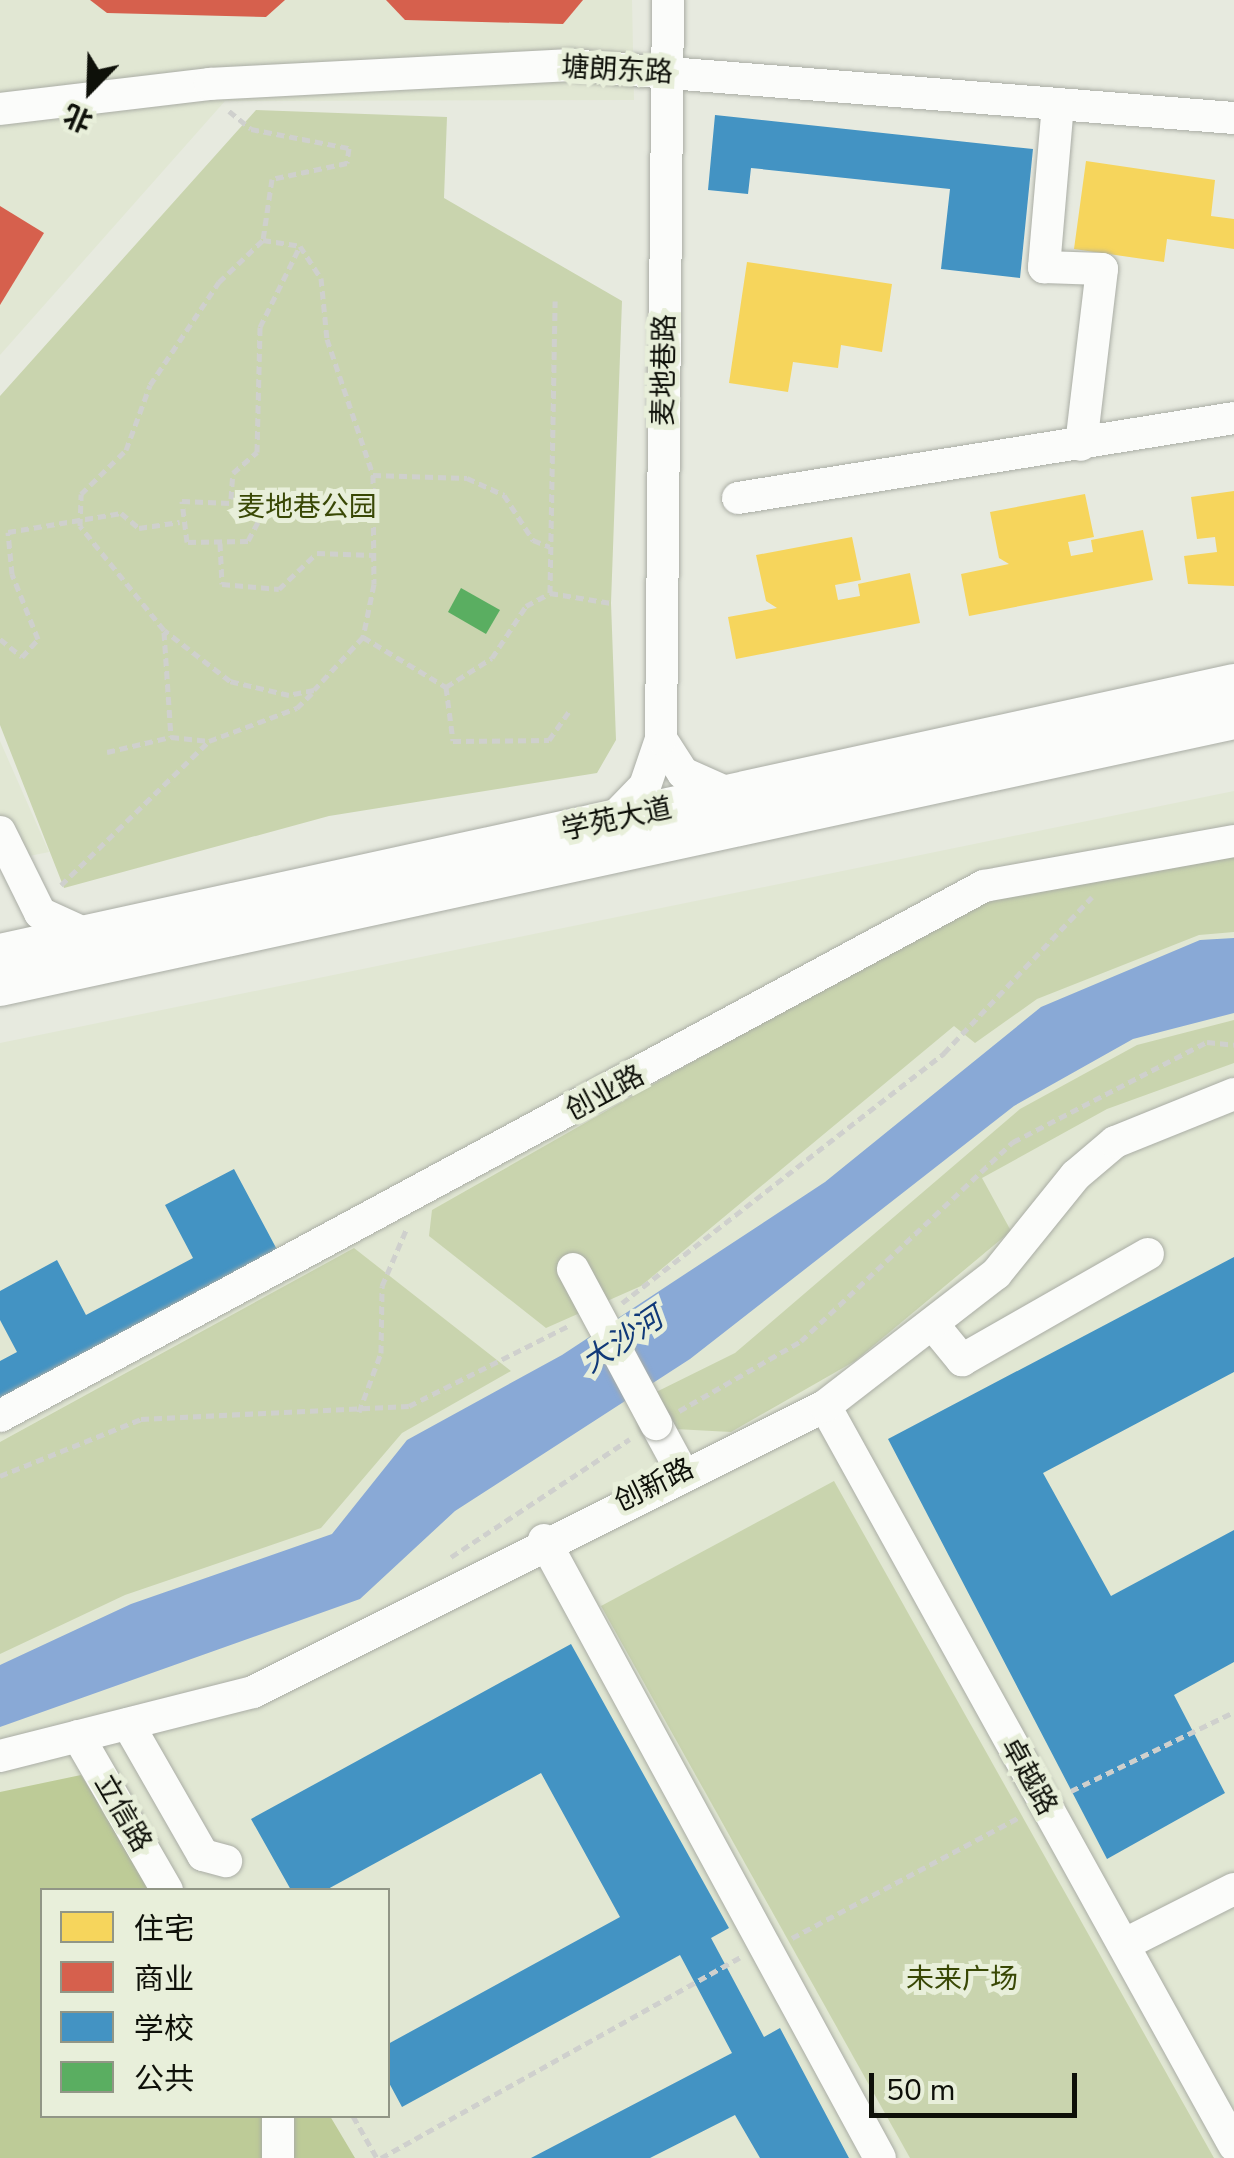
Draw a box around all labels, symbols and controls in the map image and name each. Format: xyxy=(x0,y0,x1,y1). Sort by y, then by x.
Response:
north arrow xyxy=(40,40,140,140)
street label: 塘朗东路 xyxy=(560,50,674,90)
text: 北 xyxy=(58,95,99,141)
street label: 麦地巷路 xyxy=(646,314,682,426)
park label: 麦地巷公园 xyxy=(237,490,377,524)
street label: 学苑大道 xyxy=(559,791,675,847)
street label: 创业路 xyxy=(560,1058,650,1128)
water label: 大沙河 xyxy=(576,1301,670,1381)
street label: 创新路 xyxy=(609,1451,699,1519)
street label: 卓越路 xyxy=(994,1731,1064,1821)
street label: 立信路 xyxy=(87,1768,159,1858)
legend xyxy=(40,1888,390,2118)
text: 住宅 xyxy=(134,1909,194,1950)
text: 商业 xyxy=(134,1959,194,2000)
park label: 未来广场 xyxy=(906,1962,1018,1996)
text: 学校 xyxy=(134,2009,194,2050)
scale bar xyxy=(874,2053,1082,2115)
text: 公共 xyxy=(134,2059,194,2100)
text: 50 m xyxy=(886,2070,955,2111)

